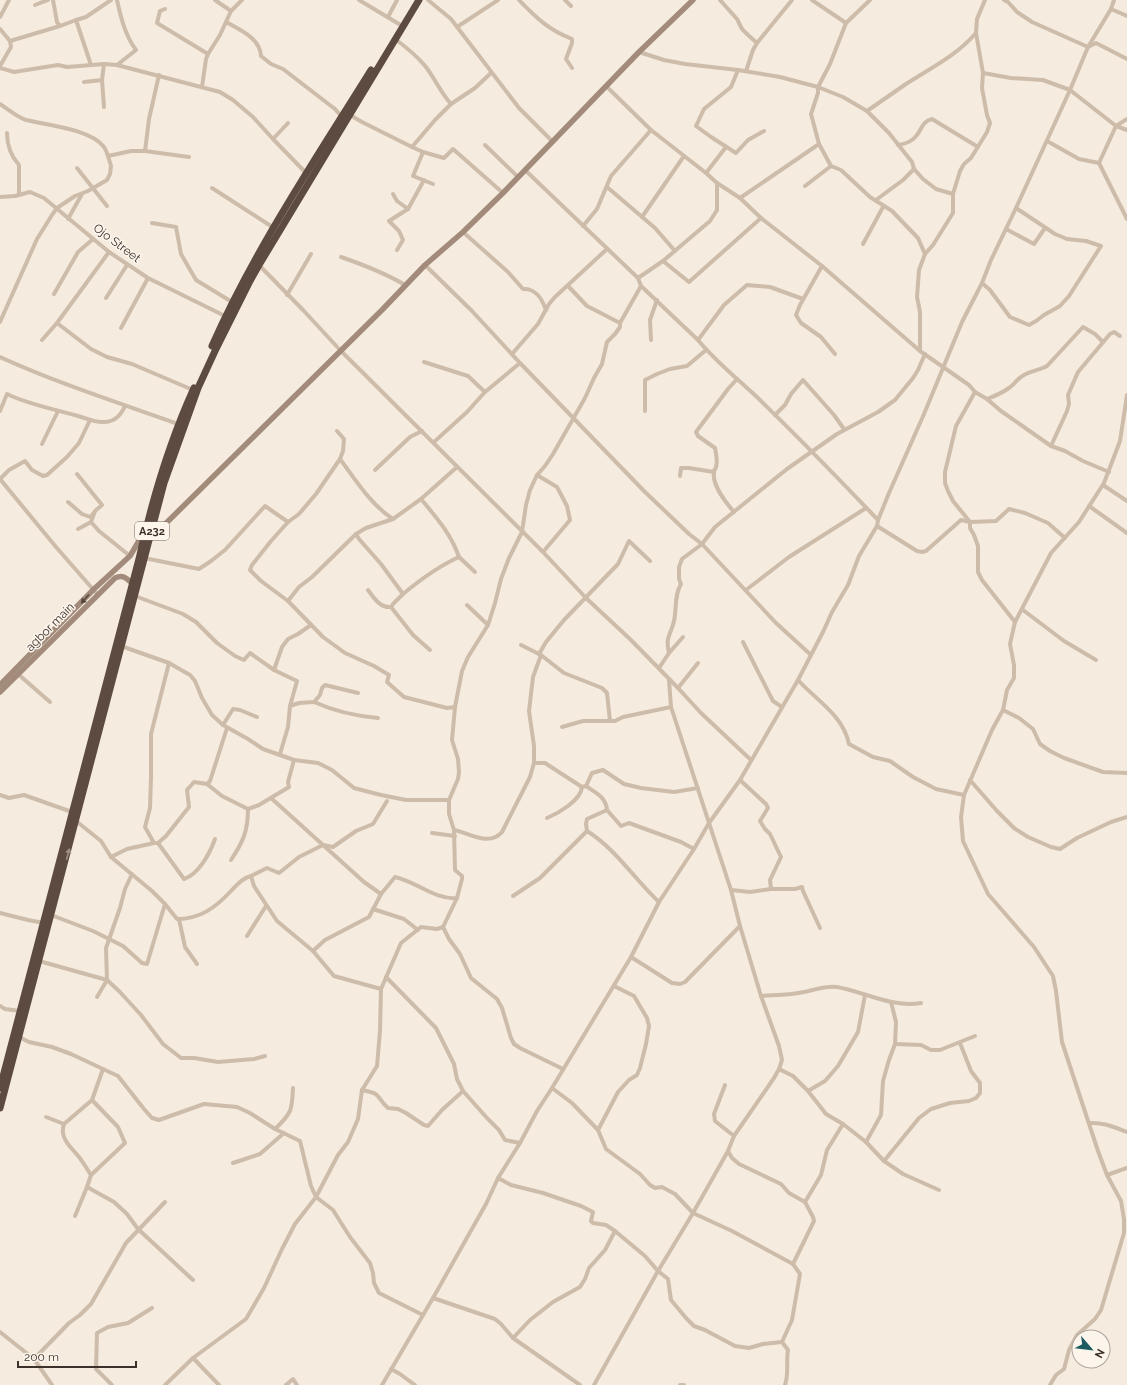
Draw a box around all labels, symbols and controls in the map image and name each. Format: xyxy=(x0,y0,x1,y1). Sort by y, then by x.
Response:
street label: Ojo Street xyxy=(91,221,143,265)
road number: A232 xyxy=(135,522,169,540)
one-way arrow xyxy=(80,594,89,604)
street label: agbor main xyxy=(23,600,77,654)
one-way arrow xyxy=(65,848,71,860)
north arrow xyxy=(1071,1329,1111,1369)
scale bar xyxy=(18,1343,136,1369)
text: N xyxy=(1092,1347,1107,1360)
text: 200 m xyxy=(24,1350,59,1364)

